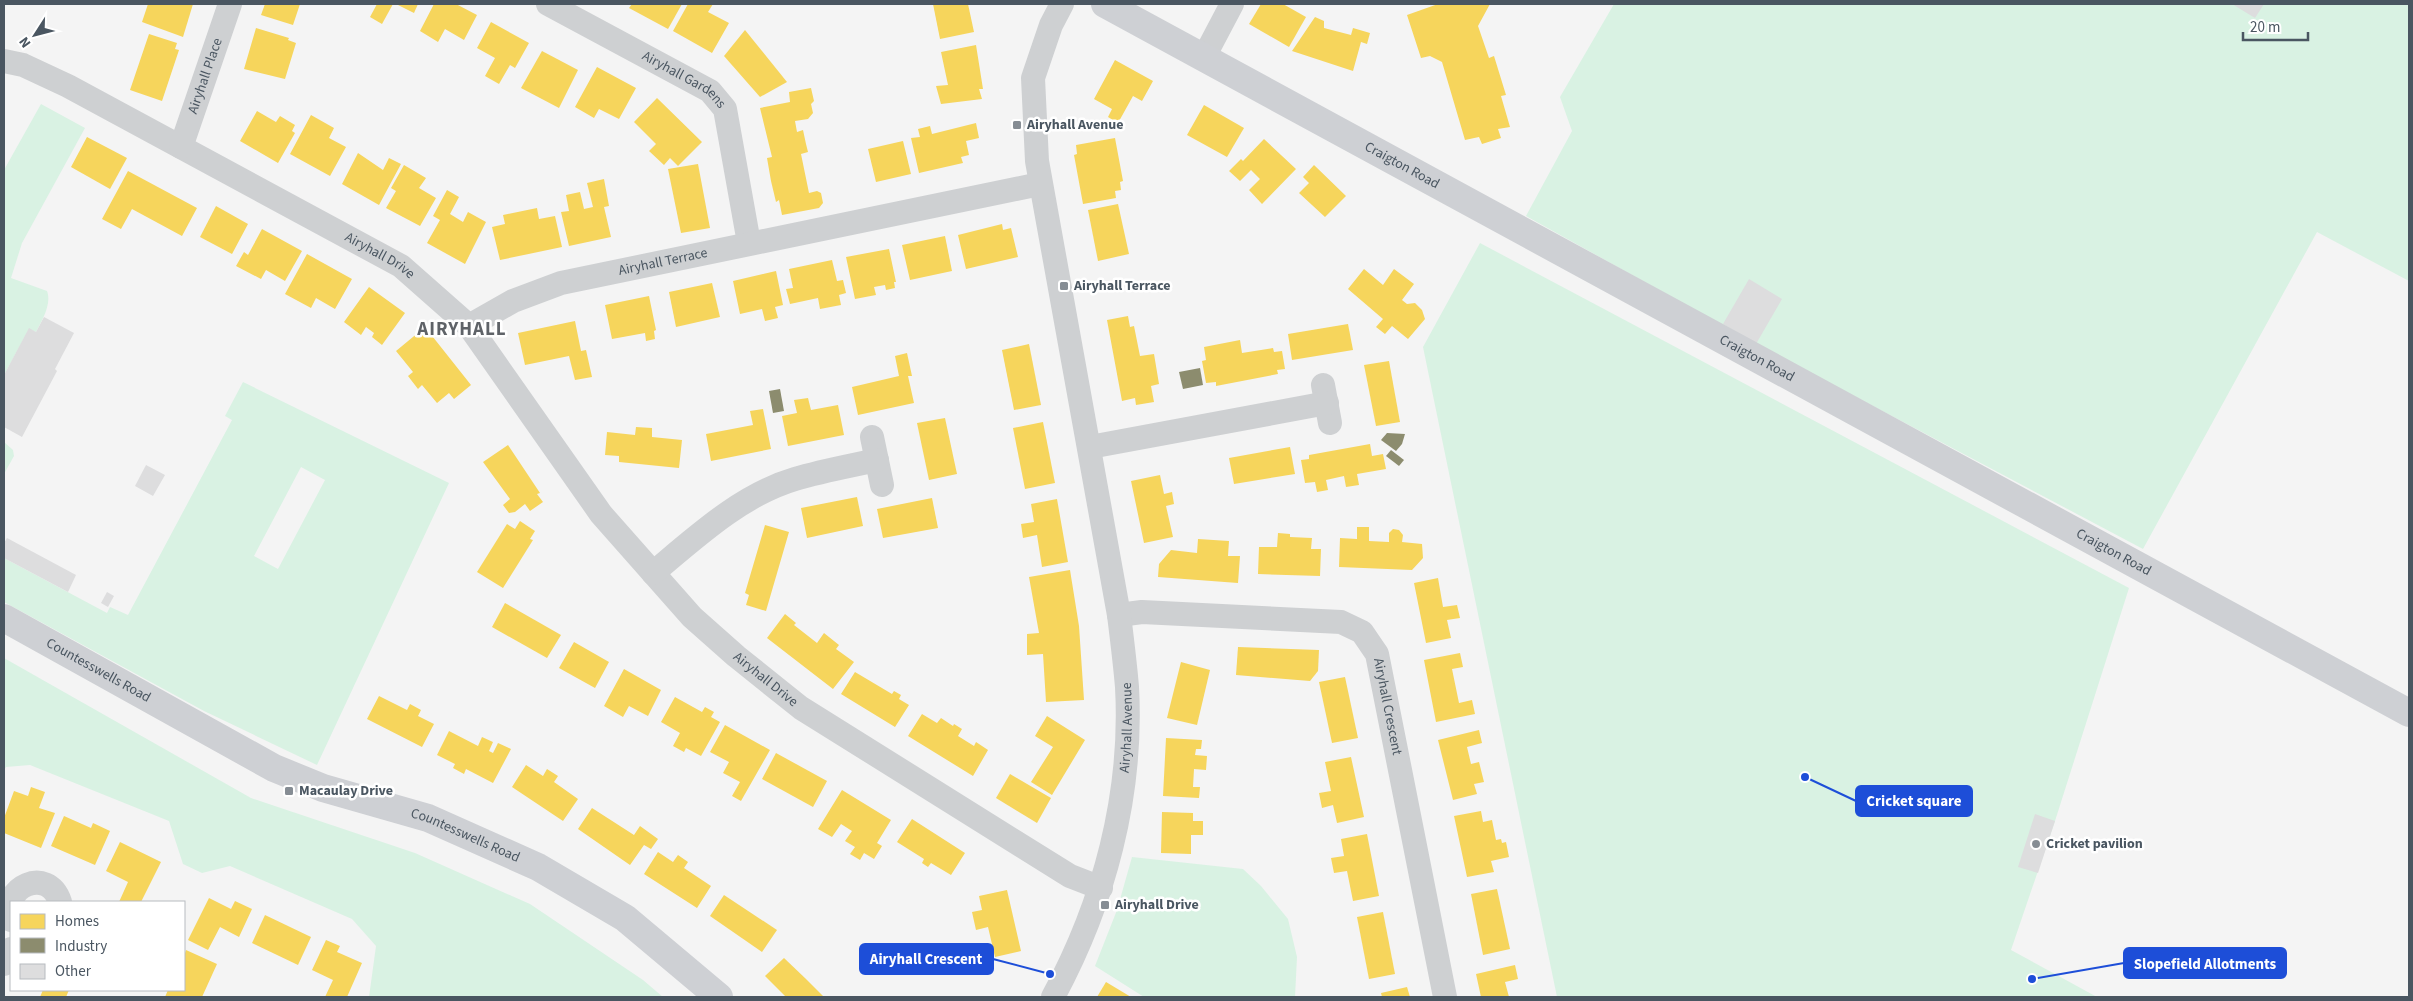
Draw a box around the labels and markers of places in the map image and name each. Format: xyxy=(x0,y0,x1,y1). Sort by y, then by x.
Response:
place label: Airyhall Avenue xyxy=(1026,115,1124,135)
marker: Airyhall Avenue xyxy=(1011,119,1023,131)
place label: Airyhall Terrace xyxy=(1073,276,1171,296)
marker: Airyhall Terrace xyxy=(1058,280,1070,292)
place label: Macaulay Drive xyxy=(299,781,393,801)
marker: Macaulay Drive xyxy=(283,785,295,797)
callout: Cricket square xyxy=(1856,786,1972,816)
place label: Cricket pavilion xyxy=(2046,834,2143,854)
marker: Cricket pavilion xyxy=(2030,838,2042,850)
place label: Airyhall Drive xyxy=(1114,895,1199,915)
marker: Airyhall Drive xyxy=(1099,899,1111,911)
callout: Airyhall Crescent xyxy=(860,944,993,974)
callout: Slopefield Allotments xyxy=(2124,948,2286,978)

